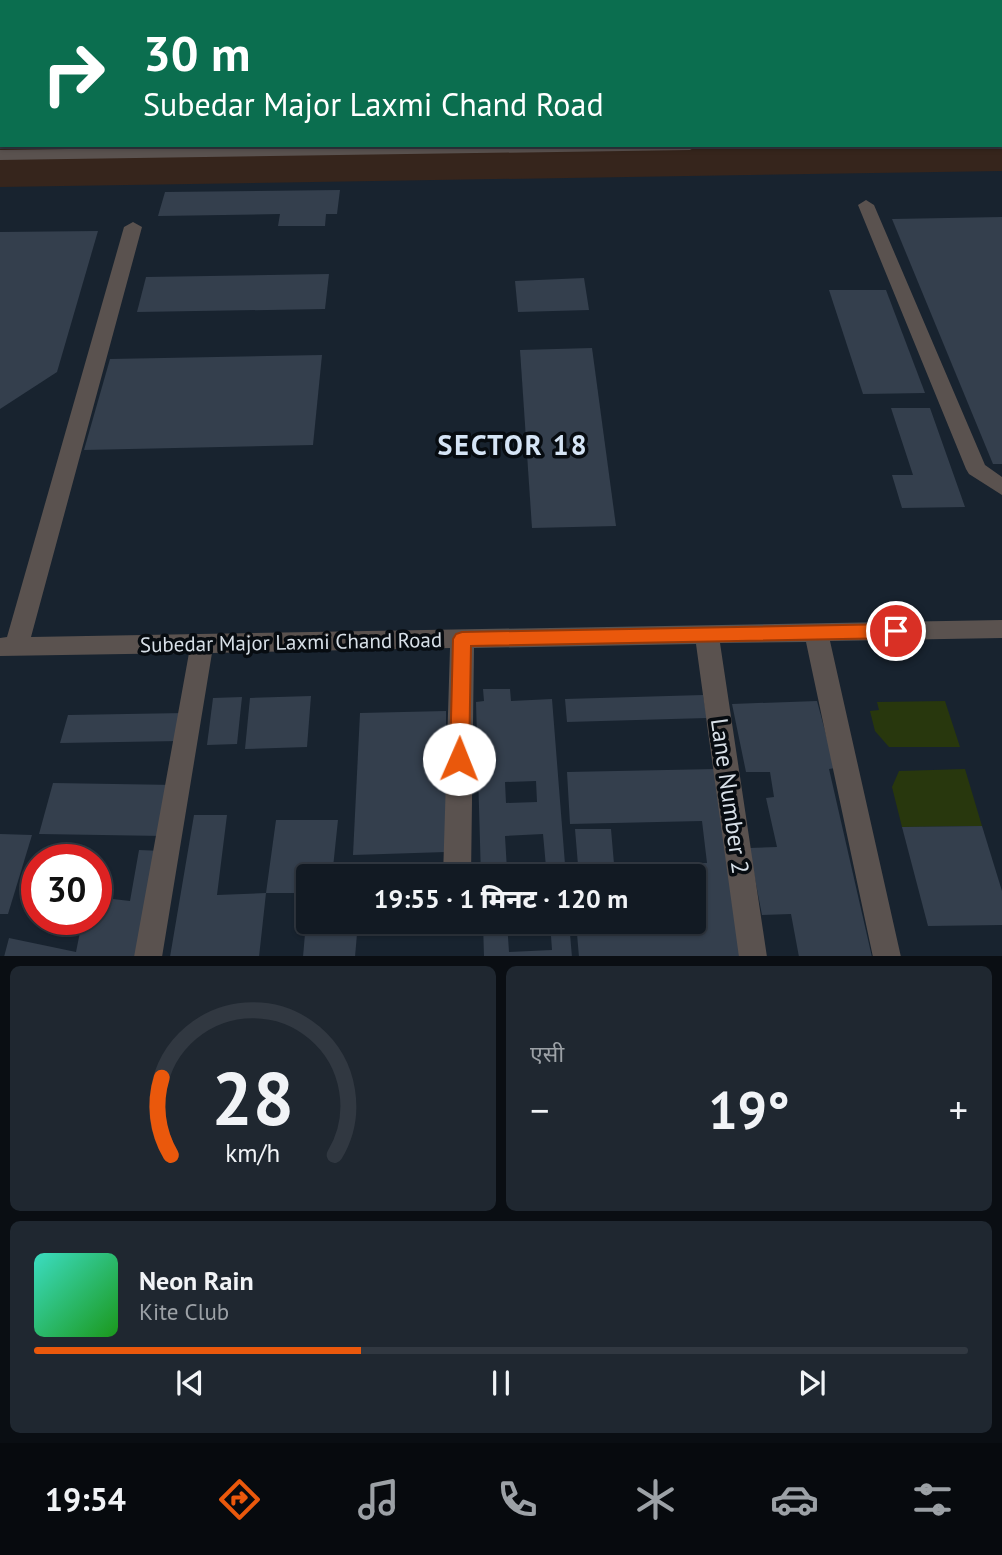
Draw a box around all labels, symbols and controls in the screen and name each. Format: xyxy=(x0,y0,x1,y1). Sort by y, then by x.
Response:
text: 30 m xyxy=(143,21,250,85)
icon: right xyxy=(28,28,119,119)
text: Subedar Major Laxmi Chand Road xyxy=(143,83,604,125)
district label: SECTOR 18 xyxy=(437,426,589,463)
pin xyxy=(866,601,926,661)
icon: arrive xyxy=(877,612,915,650)
street label: Subedar Major Laxmi Chand Road xyxy=(140,626,442,658)
street label: Lane Number 2 xyxy=(704,716,756,876)
position arrow xyxy=(422,722,496,796)
speed limit sign: 30 xyxy=(21,844,112,935)
text: 19:55 · 1 मिनट · 120 m xyxy=(374,882,628,915)
text: एसी xyxy=(530,1039,564,1068)
text: 28 xyxy=(212,1051,294,1145)
text: 19° xyxy=(708,1076,790,1143)
text: − xyxy=(530,1085,549,1134)
text: + xyxy=(949,1085,968,1134)
text: km/h xyxy=(226,1136,280,1168)
text: Neon Rain xyxy=(139,1264,254,1297)
text: Kite Club xyxy=(139,1297,229,1326)
icon: previous xyxy=(171,1364,209,1402)
icon: pause xyxy=(482,1364,520,1402)
icon: next xyxy=(793,1364,831,1402)
icon: directions xyxy=(215,1475,264,1524)
icon: music xyxy=(354,1475,403,1524)
icon: phone xyxy=(493,1475,542,1524)
icon: climate xyxy=(631,1475,680,1524)
icon: car xyxy=(770,1475,819,1524)
icon: filters xyxy=(908,1475,957,1524)
text: 19:54 xyxy=(45,1478,126,1520)

